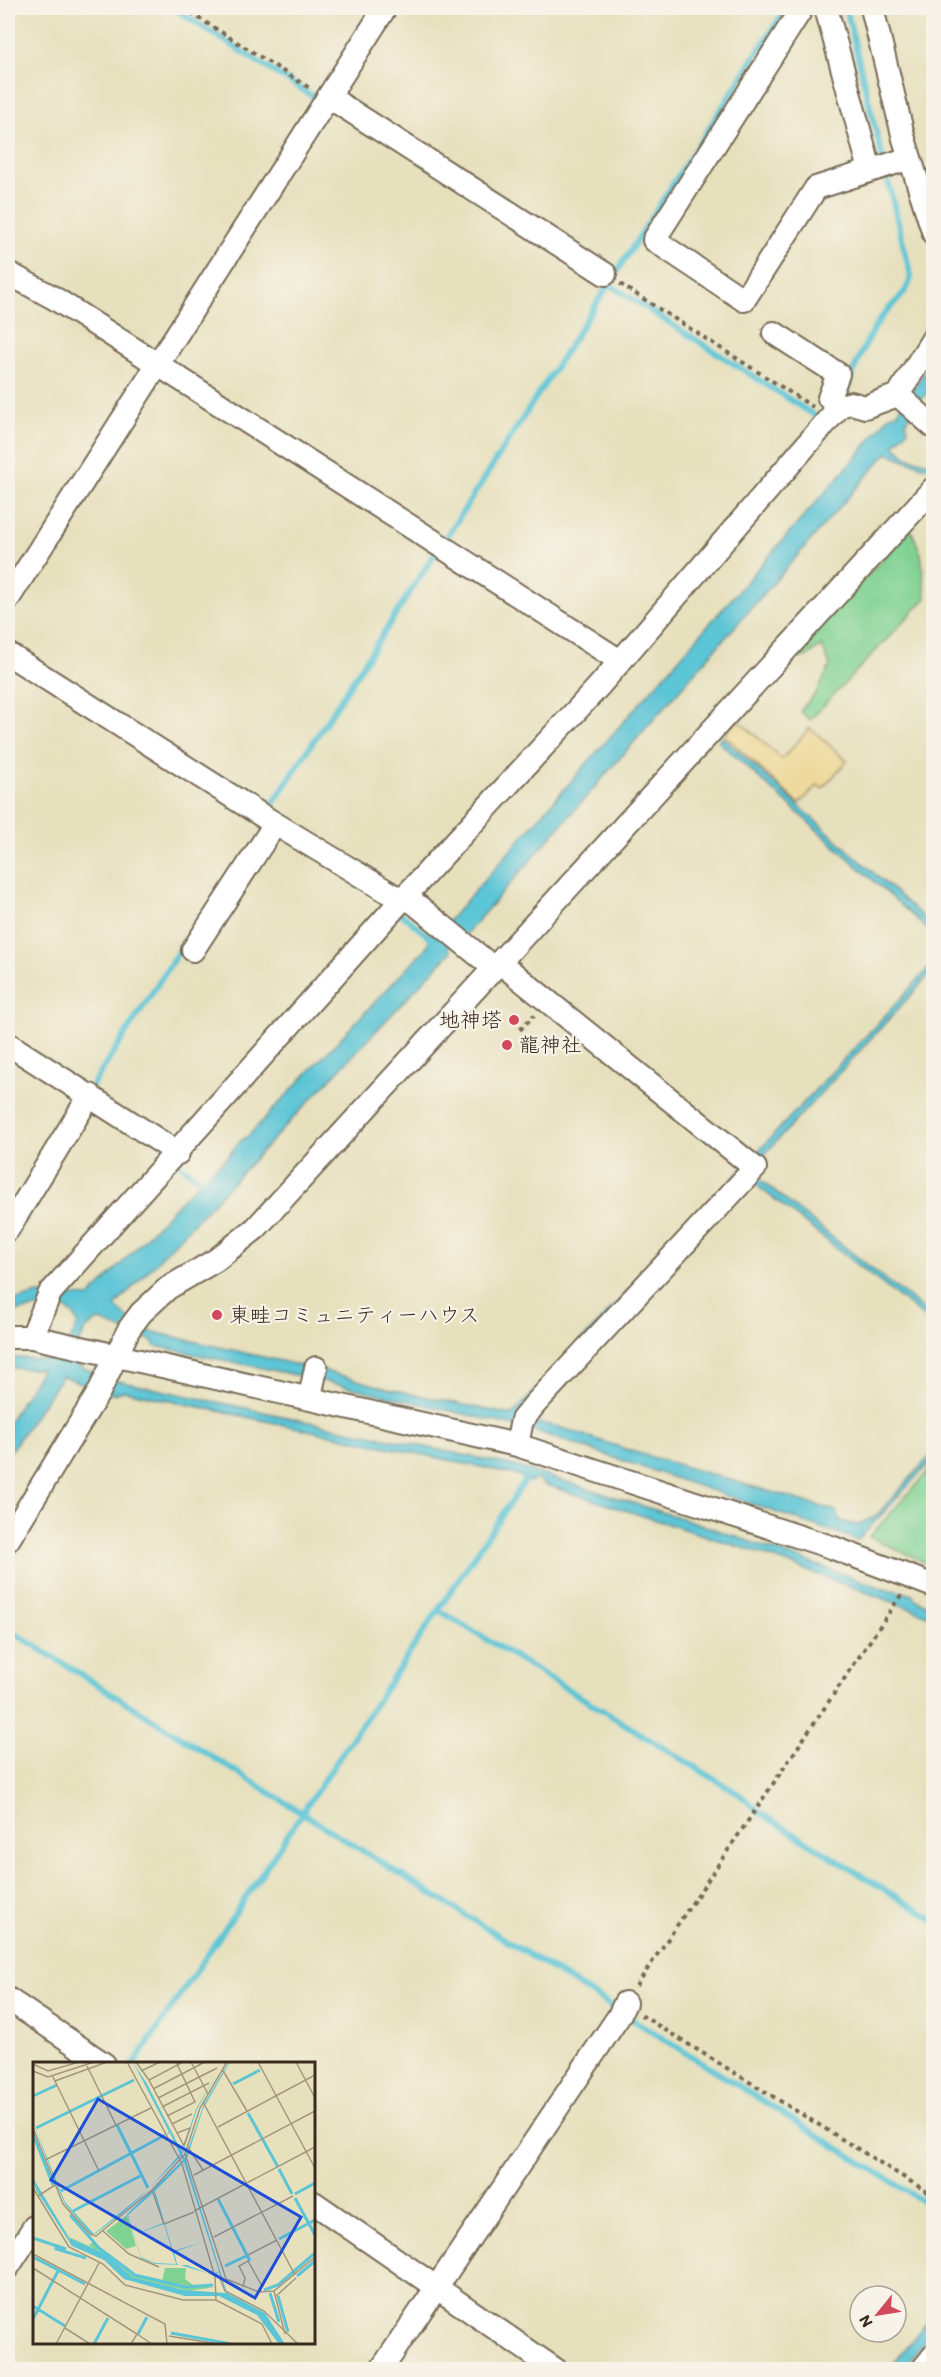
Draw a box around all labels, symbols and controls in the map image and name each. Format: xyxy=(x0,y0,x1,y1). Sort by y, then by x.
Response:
place label: 地神塔 xyxy=(439,1007,502,1032)
marker: 地神塔 xyxy=(507,1013,521,1027)
place label: 龍神社 xyxy=(519,1032,582,1057)
marker: 龍神社 xyxy=(500,1038,514,1052)
place label: 東畦コミュニティーハウス xyxy=(229,1302,480,1327)
marker: 東畦コミュニティーハウス xyxy=(210,1308,224,1322)
inset map xyxy=(33,2062,315,2344)
north arrow xyxy=(848,2284,908,2344)
text: N xyxy=(855,2312,876,2331)

